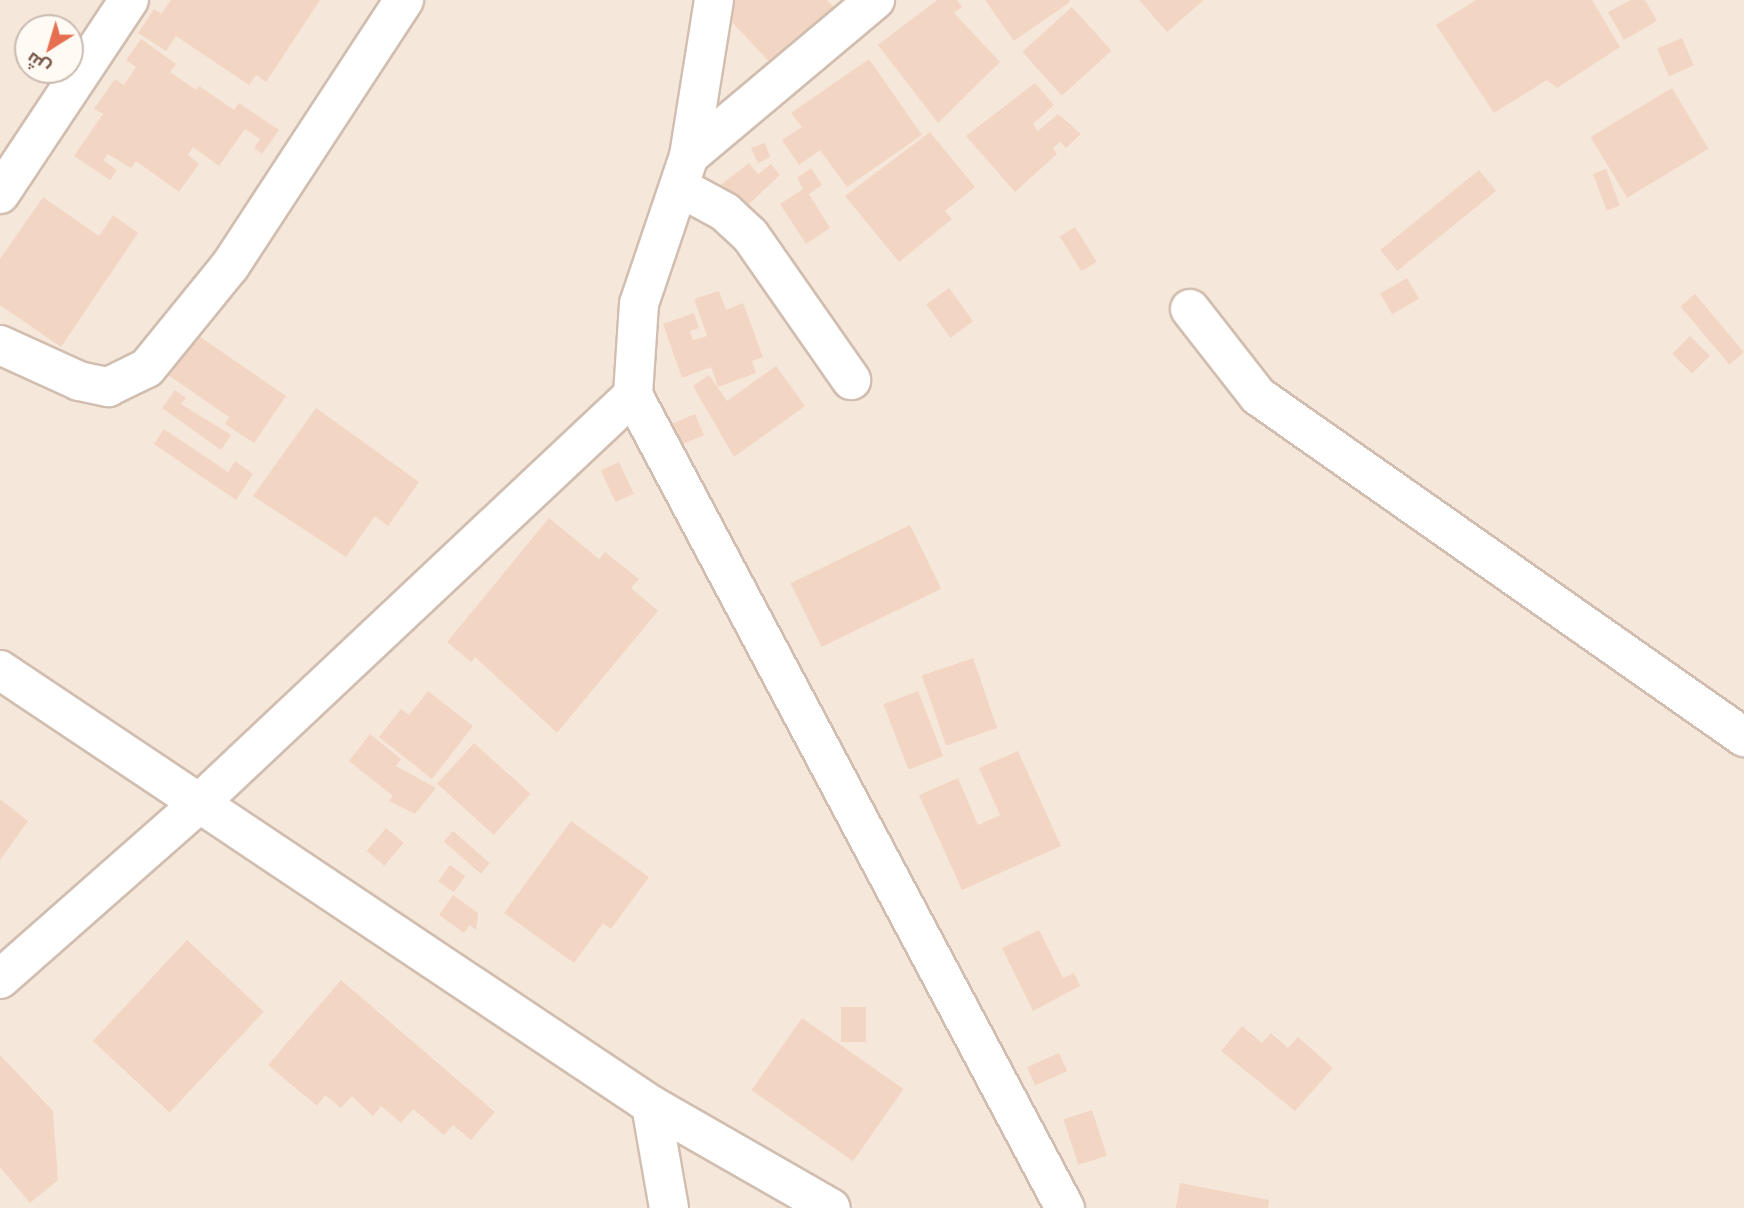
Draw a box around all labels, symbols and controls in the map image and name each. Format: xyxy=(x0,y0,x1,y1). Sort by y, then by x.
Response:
north arrow xyxy=(14,14,84,84)
text: ش xyxy=(19,46,56,83)

